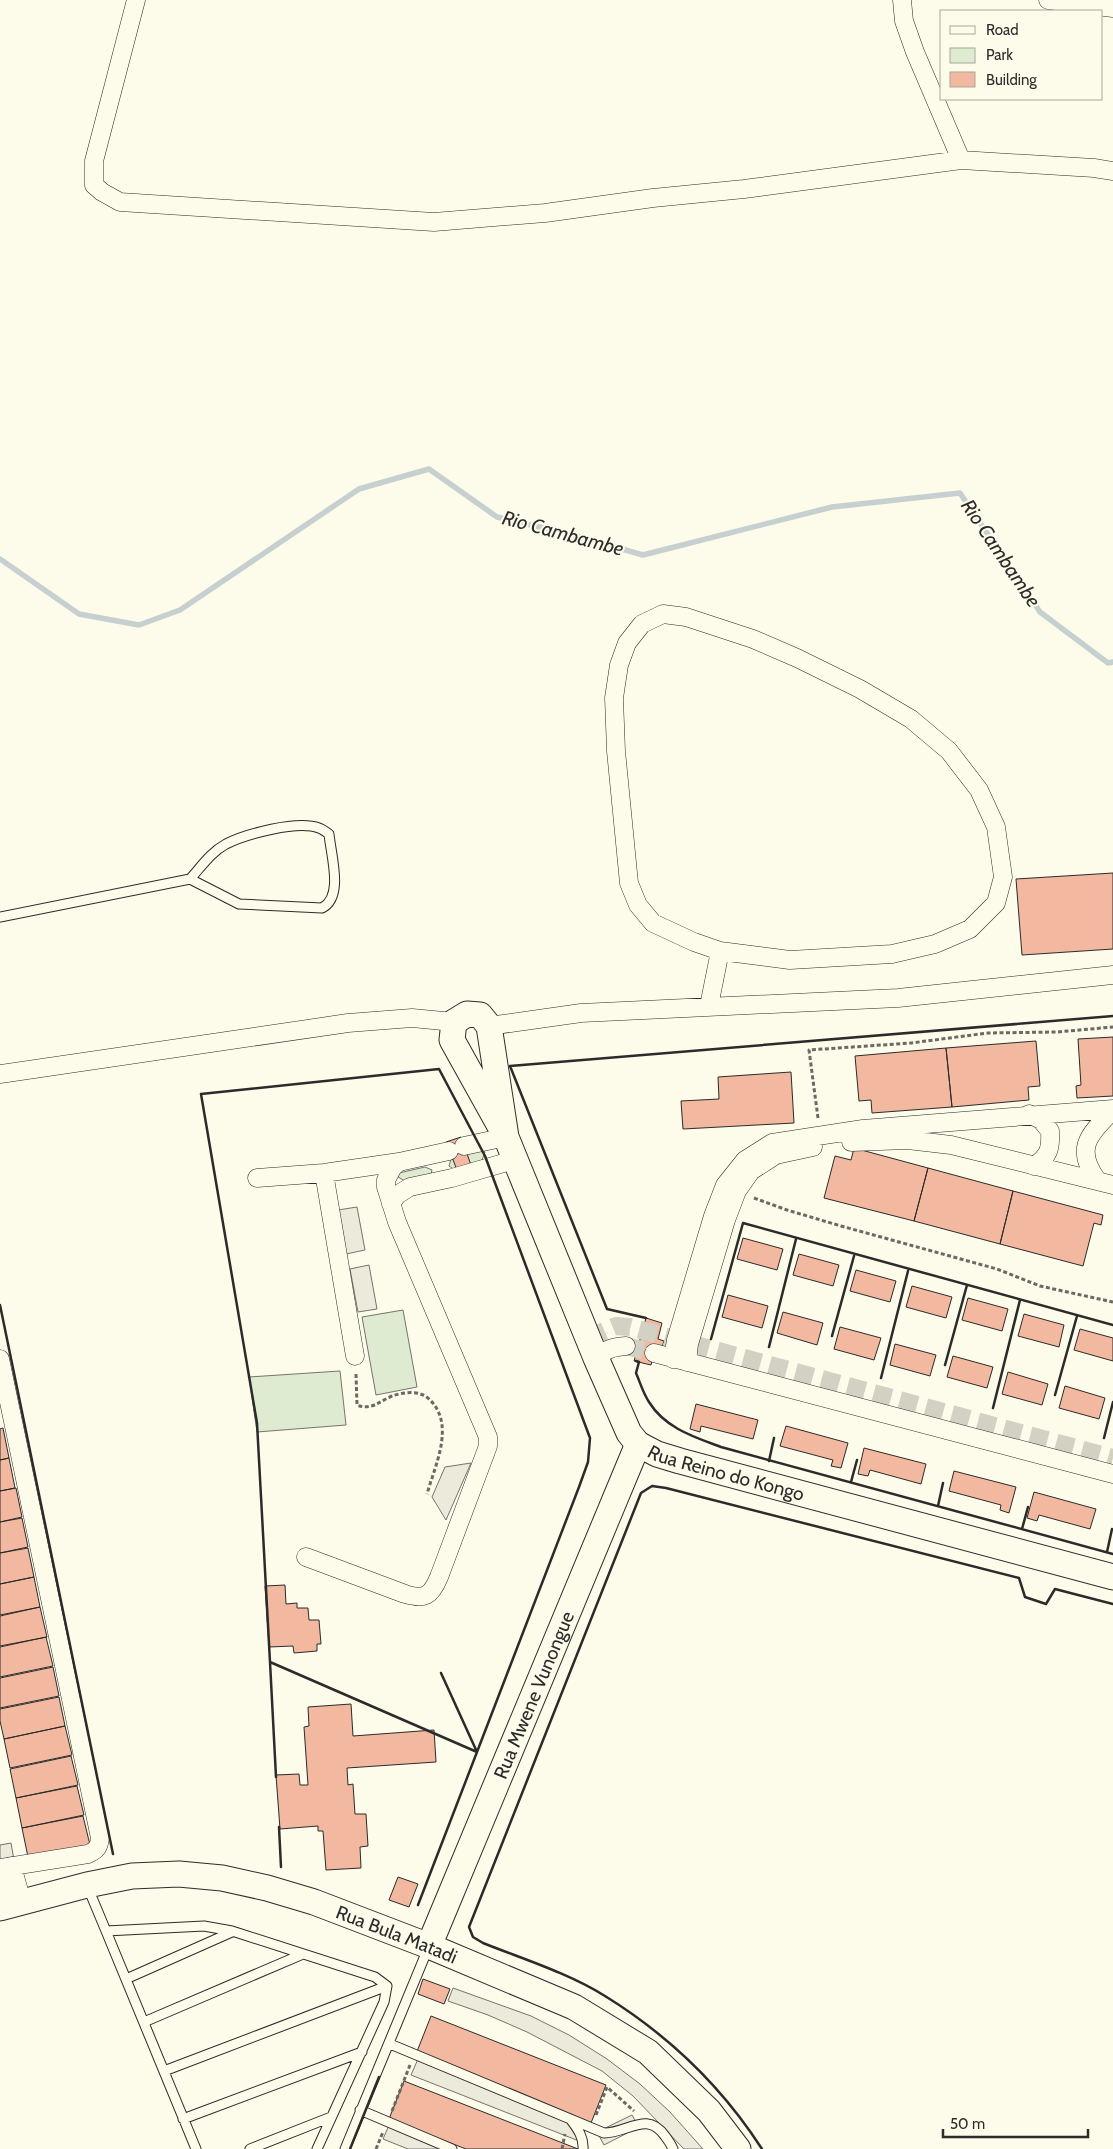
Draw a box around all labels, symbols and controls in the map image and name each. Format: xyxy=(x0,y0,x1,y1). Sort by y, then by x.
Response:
legend xyxy=(940,10,1103,100)
text: Road xyxy=(986,21,1019,39)
text: Park xyxy=(986,46,1013,64)
text: Building xyxy=(986,71,1037,89)
water label: Rio Cambambe xyxy=(956,495,1046,611)
water label: Rio Cambambe xyxy=(500,505,626,561)
street label: Rua Reino do Kongo xyxy=(644,1440,807,1506)
street label: Rua Mwene Vunongue xyxy=(489,1608,579,1782)
street label: Rua Bula Matadi xyxy=(333,1901,461,1969)
scale bar xyxy=(943,2106,1088,2138)
text: 50 m xyxy=(950,2115,985,2133)

